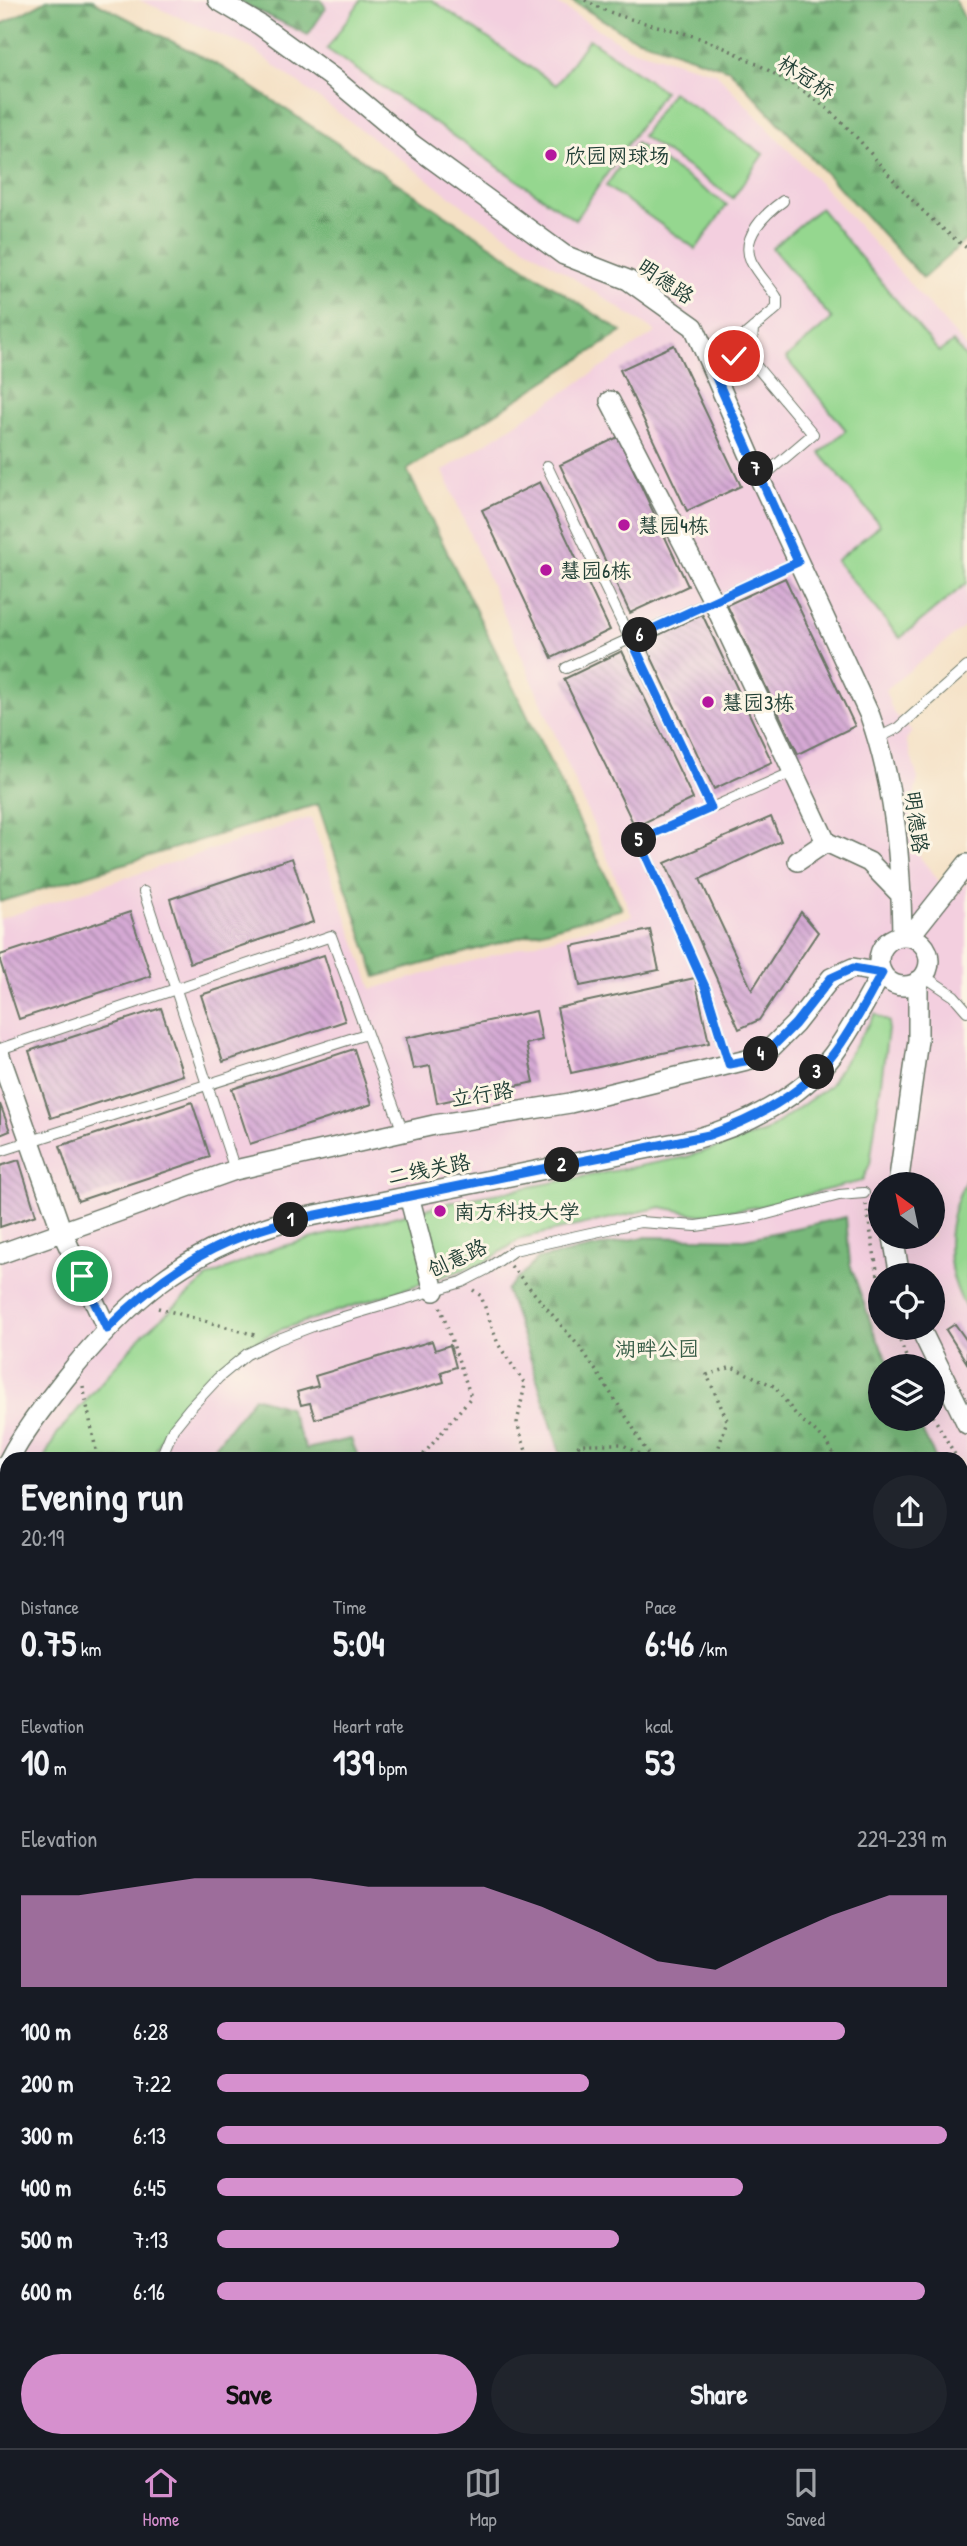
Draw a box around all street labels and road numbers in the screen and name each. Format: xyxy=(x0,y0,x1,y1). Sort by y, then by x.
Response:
street label: 林冠桥 xyxy=(772,48,840,106)
street label: 明德路 xyxy=(632,251,700,311)
street label: 明德路 xyxy=(898,789,936,855)
street label: 立行路 xyxy=(449,1075,515,1113)
street label: 二线关路 xyxy=(385,1147,473,1191)
street label: 创意路 xyxy=(422,1232,492,1284)

